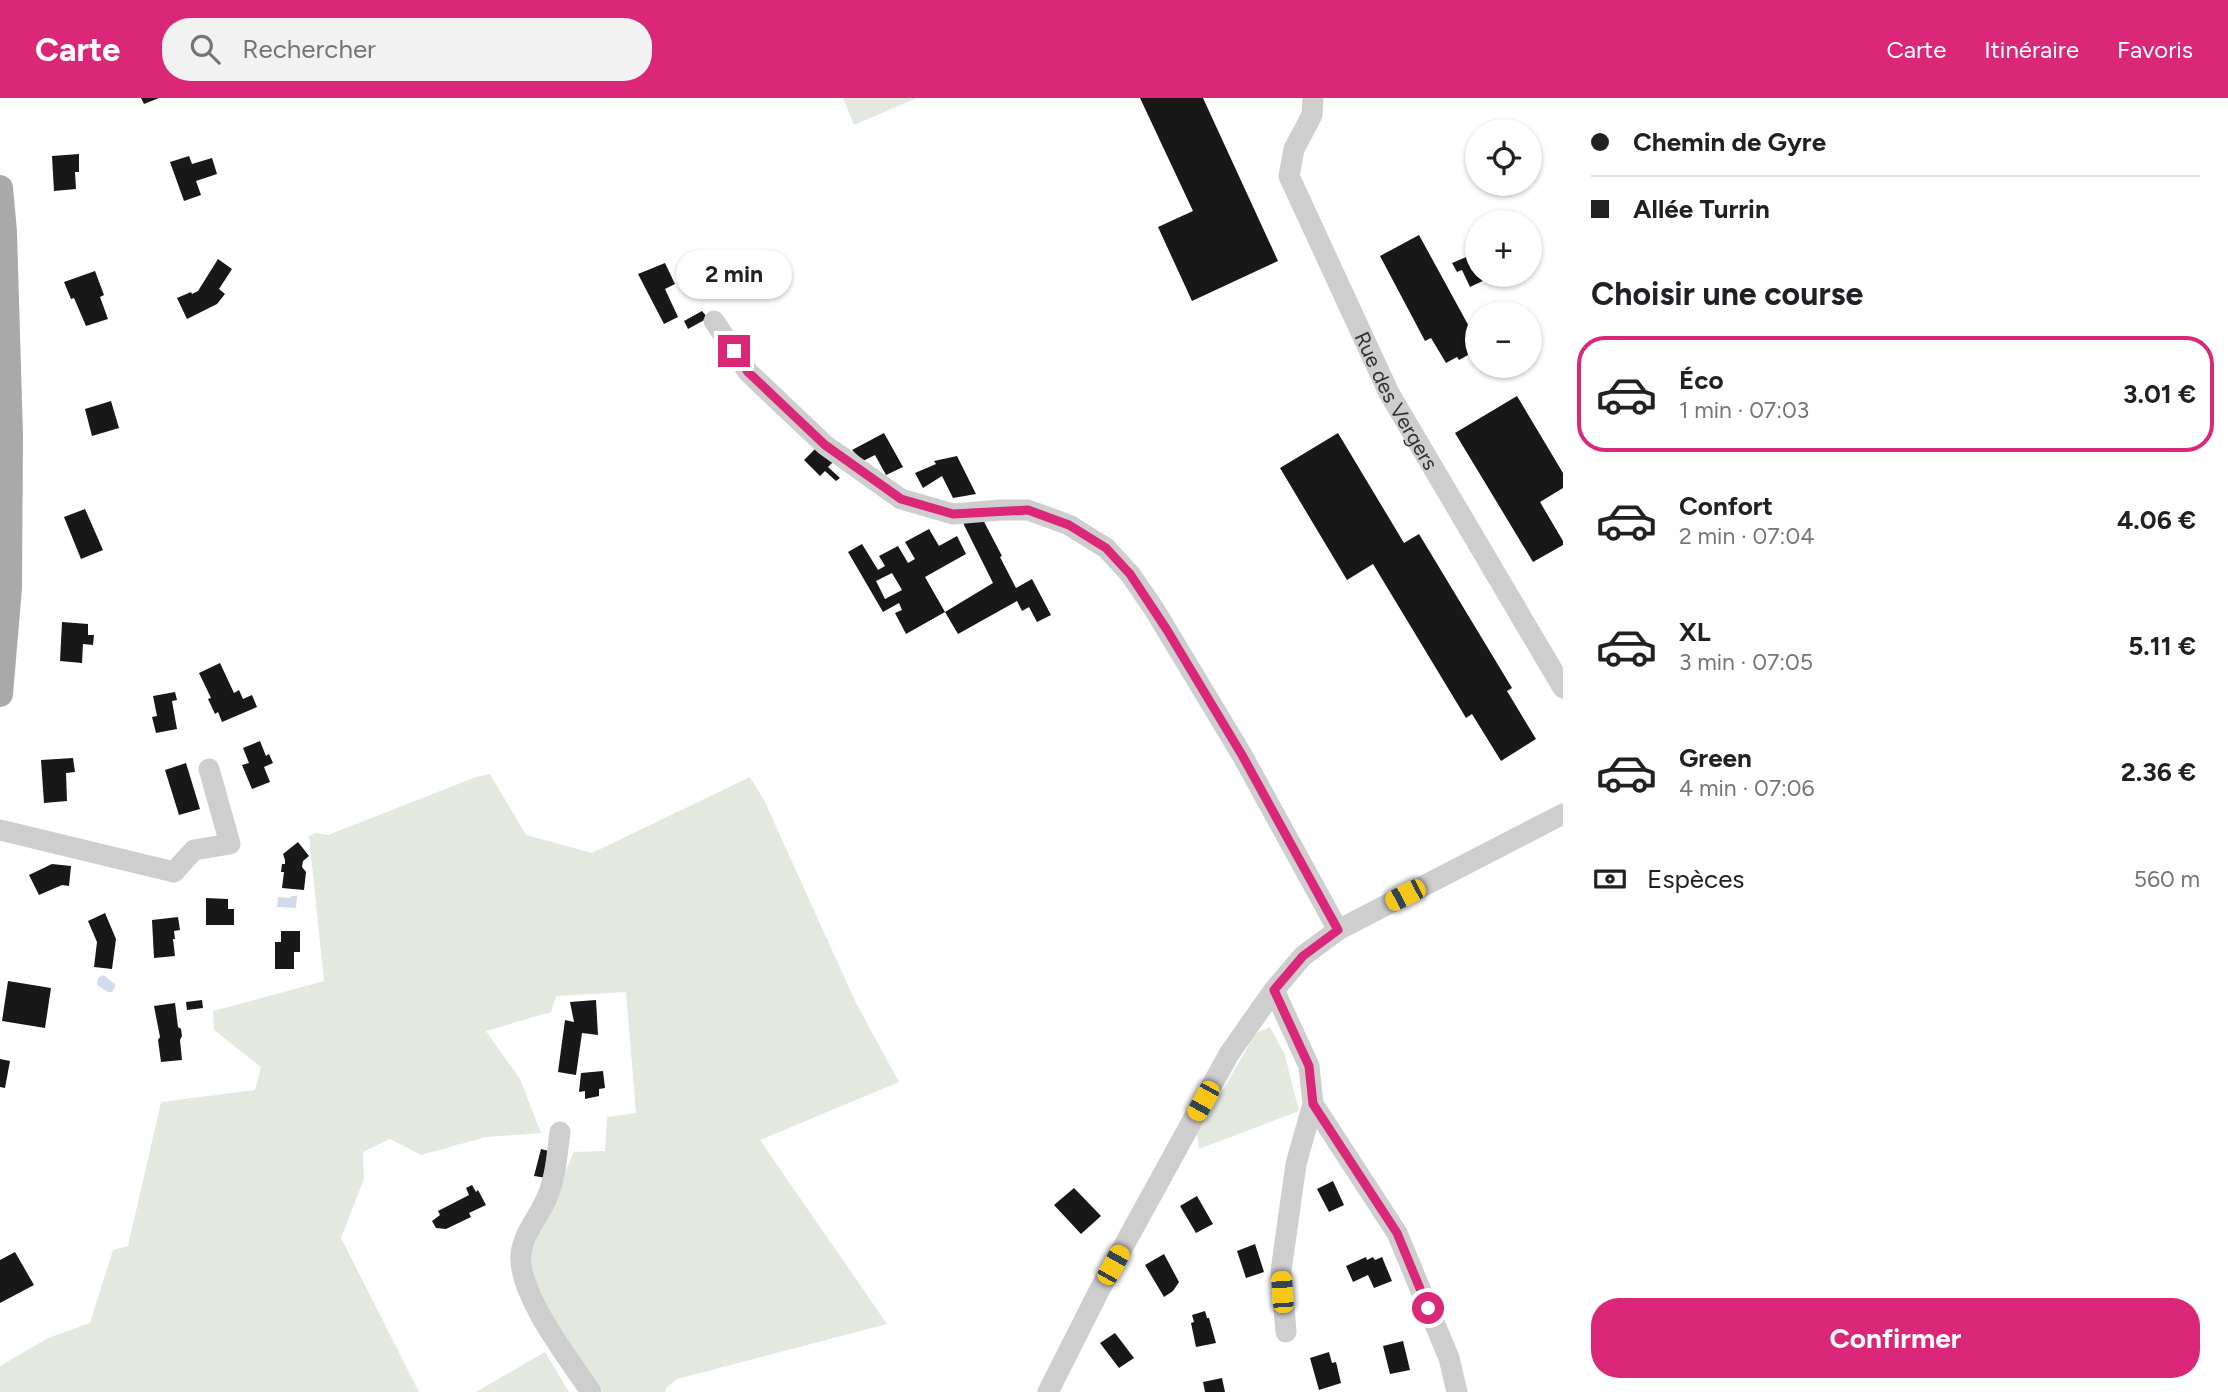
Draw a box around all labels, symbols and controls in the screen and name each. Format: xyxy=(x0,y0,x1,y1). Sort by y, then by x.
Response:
search box xyxy=(162,18,652,81)
text: Carte xyxy=(35,30,120,69)
icon: search xyxy=(186,30,224,68)
text: Rechercher xyxy=(242,33,376,65)
text: Carte xyxy=(1886,35,1946,64)
text: Itinéraire xyxy=(1984,35,2079,64)
text: Favoris xyxy=(2117,35,2193,64)
map controls xyxy=(1465,119,1542,378)
button: locate xyxy=(1465,119,1542,196)
text: Chemin de Gyre xyxy=(1633,126,1826,158)
text: Allée Turrin xyxy=(1633,193,1770,225)
button: + xyxy=(1465,210,1542,287)
callout: 2 min xyxy=(676,250,792,299)
text: 2 min xyxy=(705,260,763,288)
text: Choisir une course xyxy=(1591,275,1863,313)
button: − xyxy=(1465,301,1542,378)
street label: Rue des Vergers xyxy=(1350,327,1444,474)
route end xyxy=(718,335,750,367)
icon: car xyxy=(1595,363,1658,426)
text: Éco xyxy=(1679,364,1724,396)
text: 3.01 € xyxy=(2123,378,2196,410)
text: 1 min · 07:03 xyxy=(1679,396,1809,424)
icon: car xyxy=(1595,489,1658,552)
text: Confort xyxy=(1679,490,1773,522)
text: 4.06 € xyxy=(2117,504,2196,536)
text: 2 min · 07:04 xyxy=(1679,522,1814,550)
icon: car xyxy=(1595,615,1658,678)
text: XL xyxy=(1679,616,1711,648)
text: 5.11 € xyxy=(2128,630,2196,662)
text: 3 min · 07:05 xyxy=(1679,648,1813,676)
icon: car xyxy=(1595,741,1658,804)
text: Green xyxy=(1679,742,1752,774)
text: 2.36 € xyxy=(2121,756,2196,788)
text: 4 min · 07:06 xyxy=(1679,774,1815,802)
icon: cash xyxy=(1591,860,1629,898)
text: Espèces xyxy=(1647,863,1744,895)
text: 560 m xyxy=(2134,865,2200,893)
car xyxy=(1382,876,1429,914)
car xyxy=(1184,1078,1223,1124)
car xyxy=(1094,1242,1133,1288)
car xyxy=(1271,1270,1294,1314)
route start xyxy=(1412,1292,1444,1324)
button: Confirmer xyxy=(1591,1298,2200,1378)

